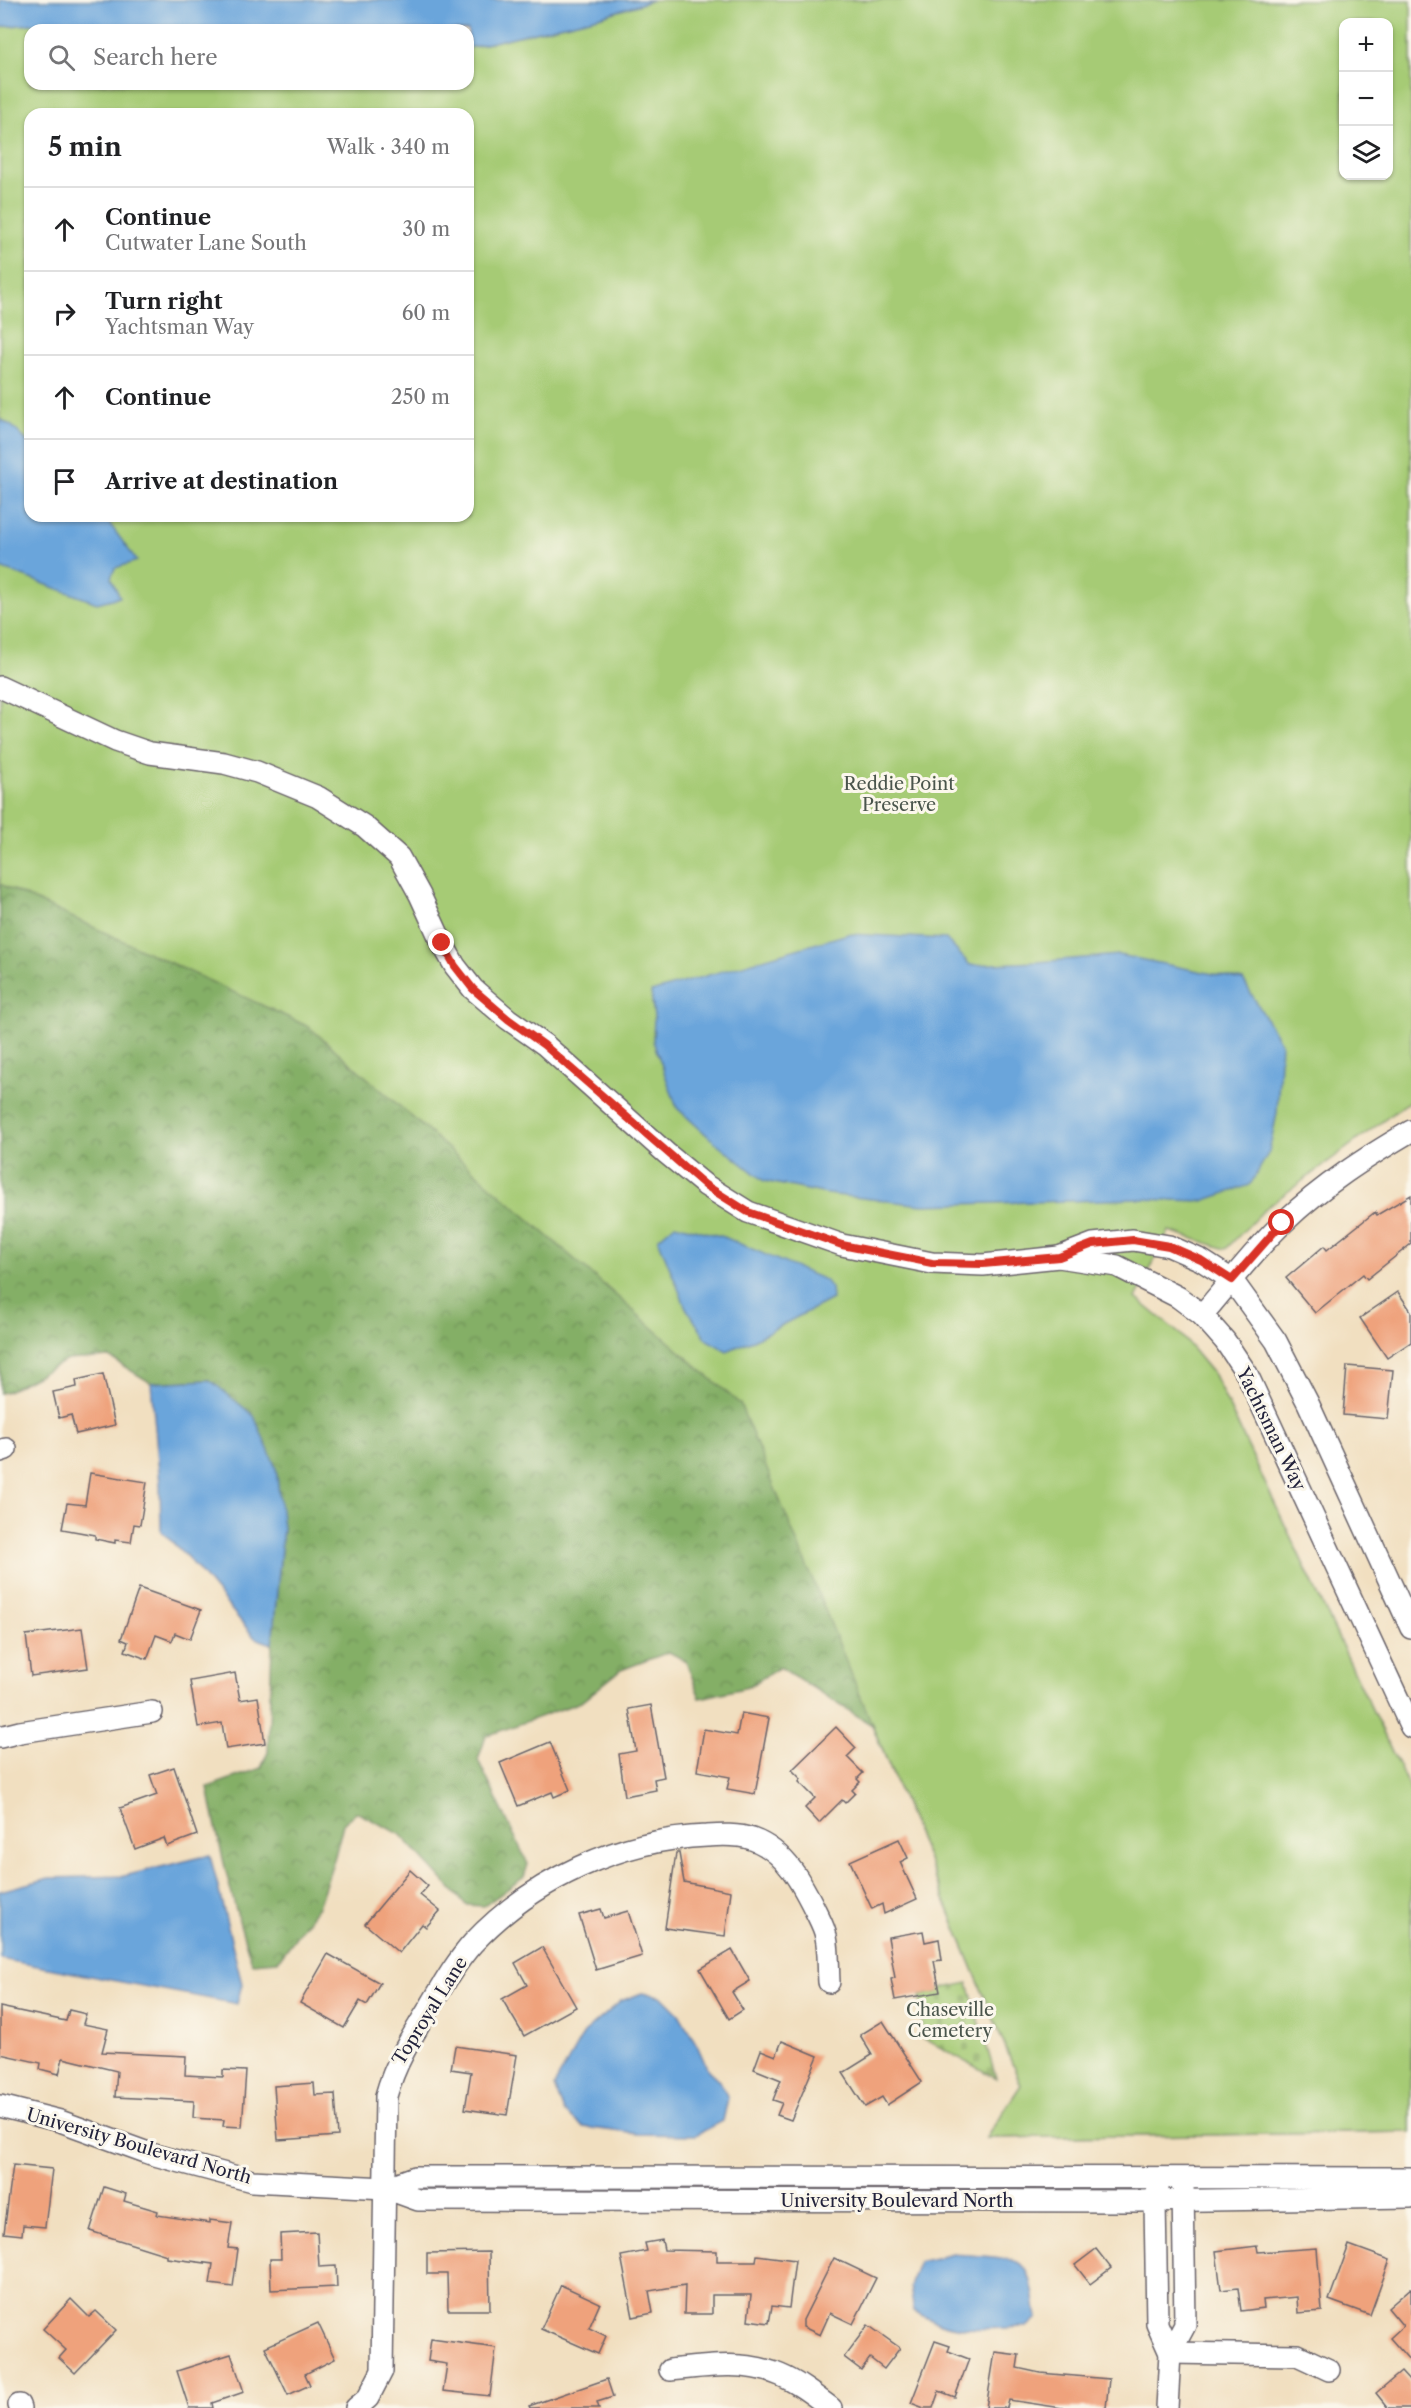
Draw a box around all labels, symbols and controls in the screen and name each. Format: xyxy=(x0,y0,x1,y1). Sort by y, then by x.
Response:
map controls xyxy=(1339,18,1393,180)
button: + xyxy=(1339,18,1393,72)
search box xyxy=(24,24,474,90)
icon: search xyxy=(45,41,78,74)
text: Search here xyxy=(93,44,218,71)
button: − xyxy=(1339,72,1393,126)
button: layers xyxy=(1339,126,1393,180)
text: 5 min xyxy=(48,131,122,163)
text: Walk · 340 m xyxy=(327,135,450,159)
text: Continue xyxy=(105,204,211,231)
icon: ahead xyxy=(48,213,81,246)
text: 30 m xyxy=(402,217,450,241)
text: Cutwater Lane South xyxy=(105,231,307,255)
text: Turn right xyxy=(105,288,223,315)
icon: right xyxy=(48,297,81,330)
text: 60 m xyxy=(402,301,450,325)
text: Yachtsman Way xyxy=(105,315,254,339)
icon: ahead xyxy=(48,381,81,414)
text: Continue xyxy=(105,384,211,411)
text: 250 m xyxy=(391,385,450,409)
icon: arrive xyxy=(48,465,81,498)
text: Arrive at destination xyxy=(105,468,338,495)
park label: Reddie Point Preserve xyxy=(843,773,955,816)
route end xyxy=(428,929,454,955)
route start xyxy=(1268,1209,1294,1235)
street label: Yachtsman Way xyxy=(1231,1363,1311,1495)
street label: Toproyal Lane xyxy=(388,1953,472,2069)
park label: Chaseville Cemetery xyxy=(906,1999,994,2042)
street label: University Boulevard North xyxy=(24,2103,254,2189)
street label: University Boulevard North xyxy=(780,2190,1014,2212)

